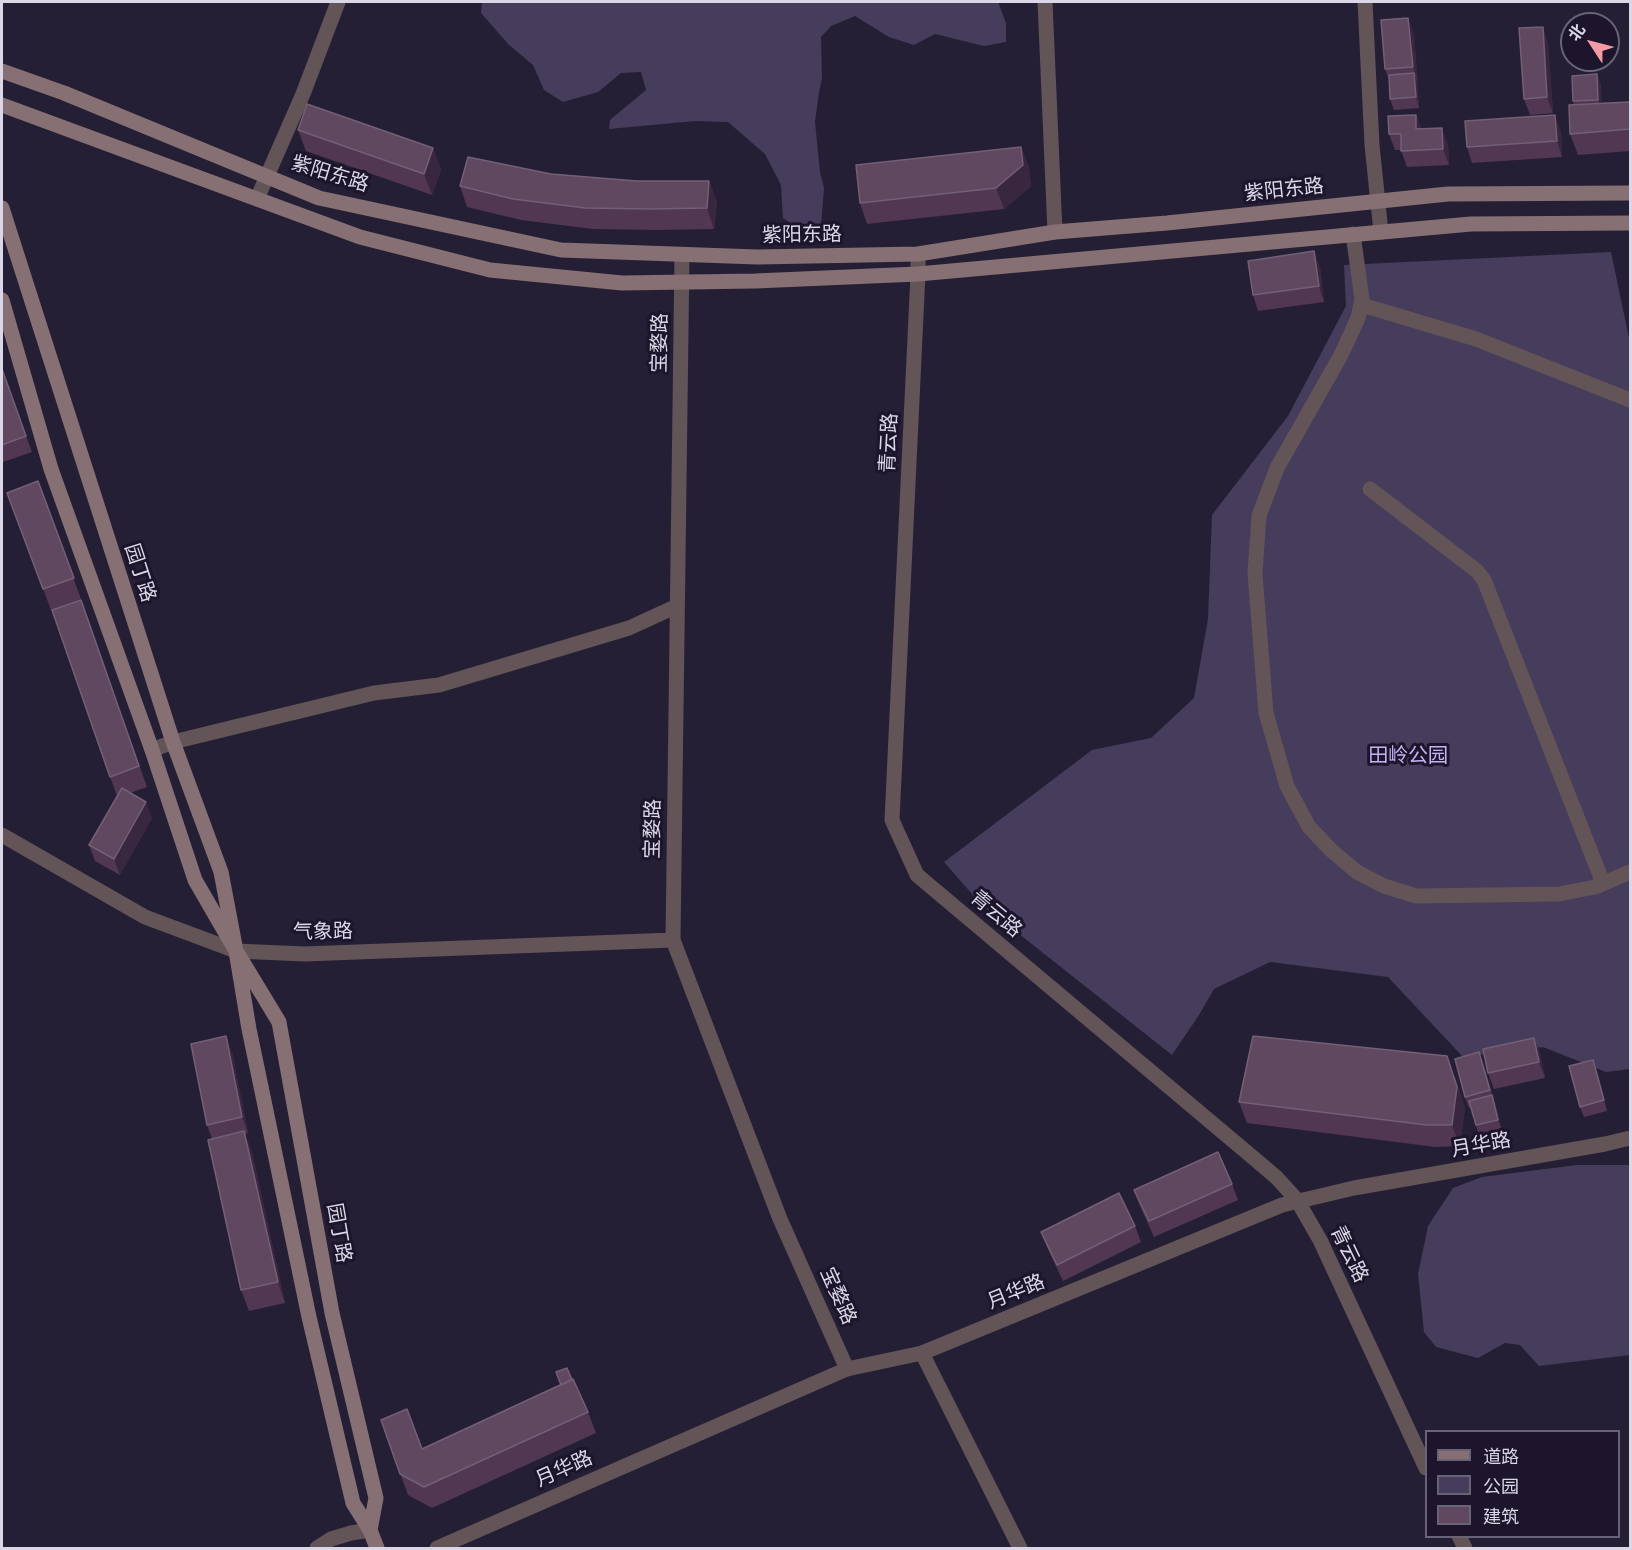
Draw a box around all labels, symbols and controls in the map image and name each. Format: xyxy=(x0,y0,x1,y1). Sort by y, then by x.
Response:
north arrow xyxy=(1560,12,1620,72)
text: 北 xyxy=(1564,20,1589,44)
street label: 紫阳东路 xyxy=(288,151,372,197)
street label: 紫阳东路 xyxy=(1243,174,1325,206)
street label: 紫阳东路 xyxy=(762,222,842,248)
street label: 宝婺路 xyxy=(647,313,673,373)
street label: 青云路 xyxy=(875,412,903,474)
street label: 园丁路 xyxy=(119,541,161,605)
park label: 田岭公园 xyxy=(1368,744,1448,768)
street label: 宝婺路 xyxy=(640,799,666,859)
street label: 青云路 xyxy=(965,886,1027,942)
street label: 气象路 xyxy=(293,919,353,945)
street label: 月华路 xyxy=(1449,1128,1513,1162)
street label: 园丁路 xyxy=(322,1201,356,1265)
street label: 青云路 xyxy=(1325,1222,1373,1286)
street label: 宝婺路 xyxy=(815,1264,861,1328)
street label: 月华路 xyxy=(984,1270,1048,1314)
legend xyxy=(1425,1430,1620,1538)
street label: 月华路 xyxy=(532,1446,596,1492)
text: 道路 xyxy=(1483,1446,1519,1467)
text: 公园 xyxy=(1483,1476,1519,1497)
text: 建筑 xyxy=(1483,1506,1519,1527)

